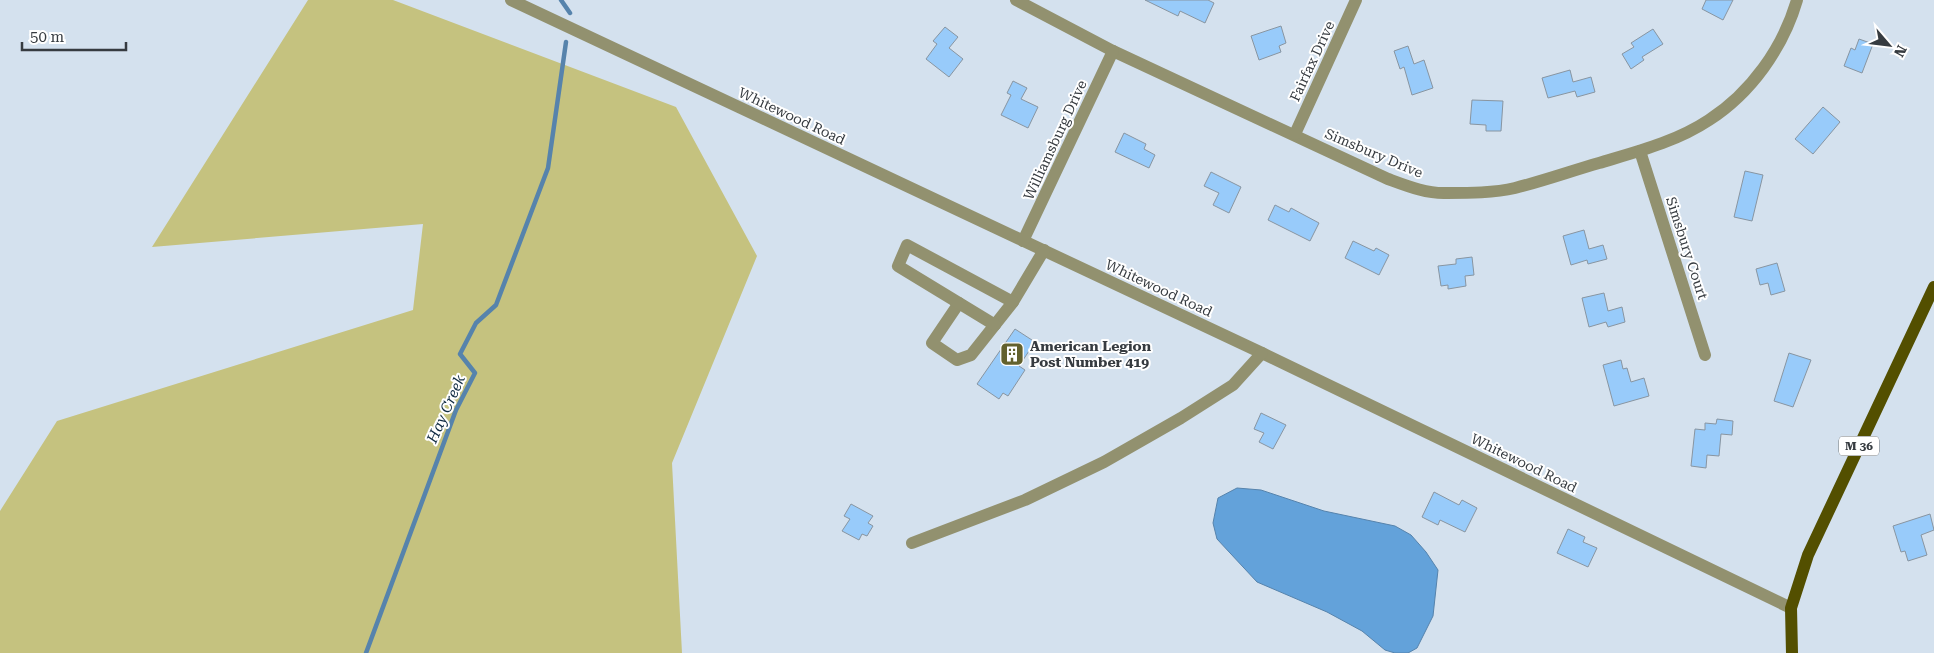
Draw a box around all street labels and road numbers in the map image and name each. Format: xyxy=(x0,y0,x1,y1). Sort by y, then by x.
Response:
street label: Fairfax Drive xyxy=(1286,18,1338,104)
street label: Williamsburg Drive xyxy=(1020,77,1090,202)
street label: Whitewood Road xyxy=(736,84,848,148)
street label: Simsbury Drive xyxy=(1323,125,1426,181)
street label: Simsbury Court xyxy=(1663,195,1711,301)
street label: Whitewood Road xyxy=(1103,256,1215,320)
street label: Whitewood Road xyxy=(1468,430,1580,496)
road number: M 36 xyxy=(1839,436,1879,456)

